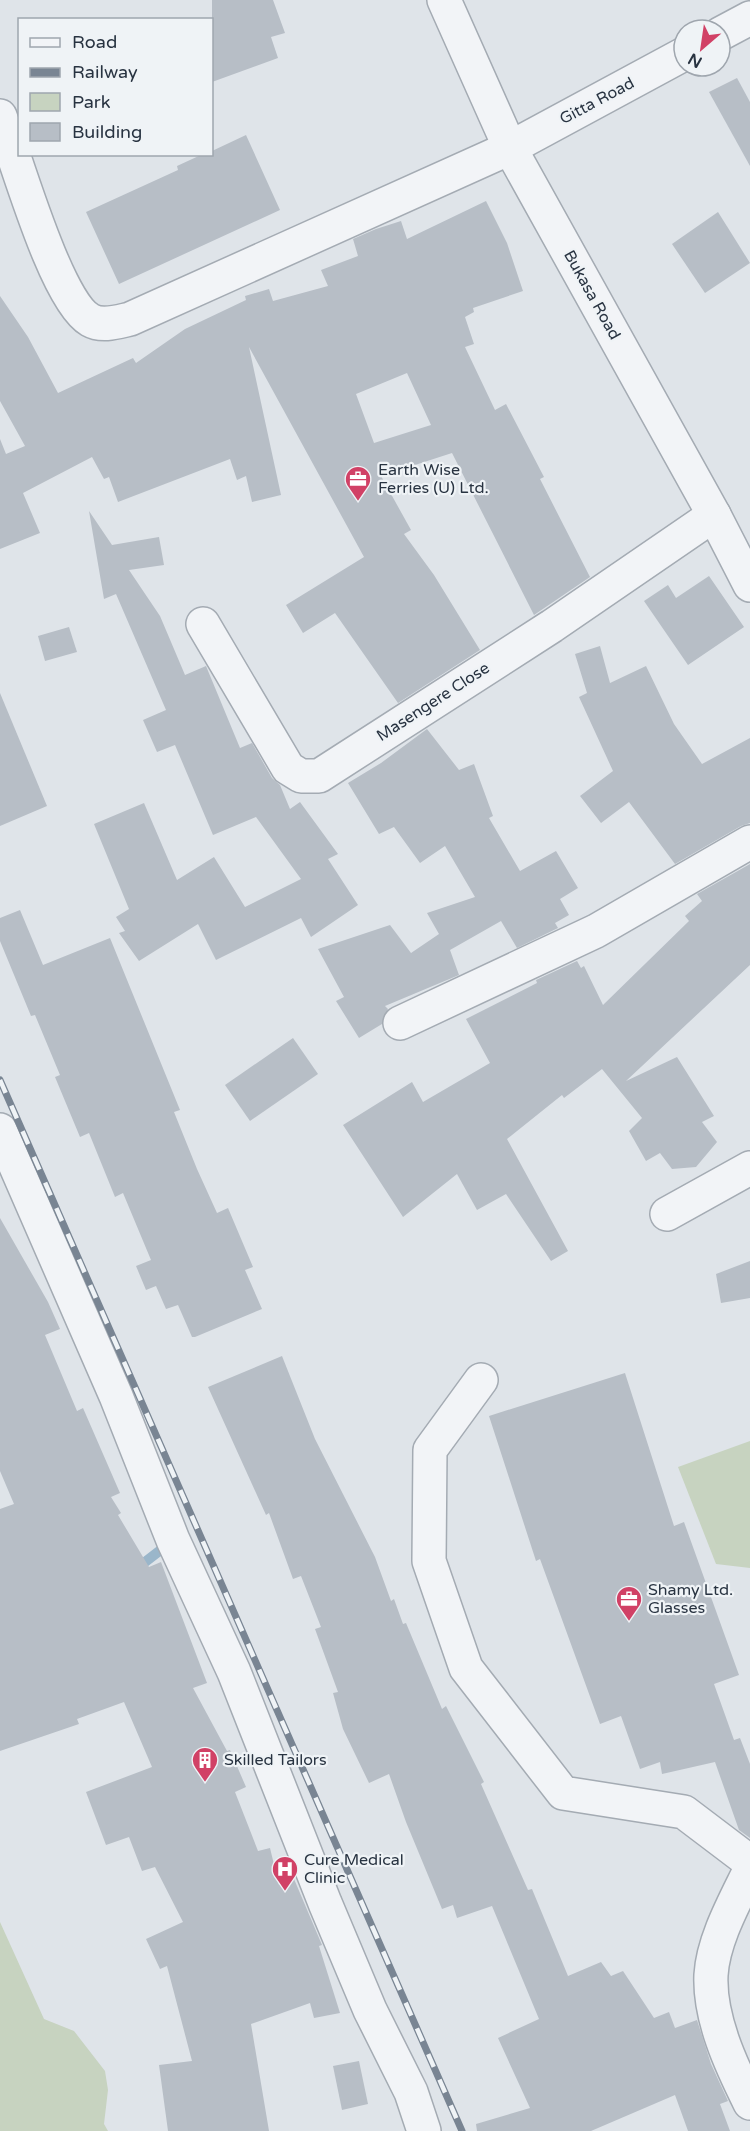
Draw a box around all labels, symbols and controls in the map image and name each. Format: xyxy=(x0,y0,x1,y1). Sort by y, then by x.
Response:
legend xyxy=(18,18,213,156)
north arrow xyxy=(672,18,732,78)
text: Road xyxy=(72,31,117,53)
text: N xyxy=(685,48,706,72)
text: Railway xyxy=(72,61,138,83)
street label: Gitta Road xyxy=(556,73,638,129)
text: Park xyxy=(72,91,111,113)
text: Building xyxy=(72,121,142,143)
street label: Bukasa Road xyxy=(559,247,625,343)
place label: Earth Wise Ferries (U) Ltd. xyxy=(378,460,489,498)
office icon: Earth Wise Ferries (U) Ltd. xyxy=(343,464,373,502)
street label: Masengere Close xyxy=(373,658,493,746)
place label: Shamy Ltd. Glasses xyxy=(648,1580,733,1618)
office icon: Shamy Ltd. Glasses xyxy=(614,1584,644,1622)
building icon: Skilled Tailors xyxy=(190,1745,220,1783)
place label: Skilled Tailors xyxy=(224,1750,327,1770)
place label: Cure Medical Clinic xyxy=(304,1850,404,1888)
hospital icon: Cure Medical Clinic xyxy=(270,1854,300,1892)

